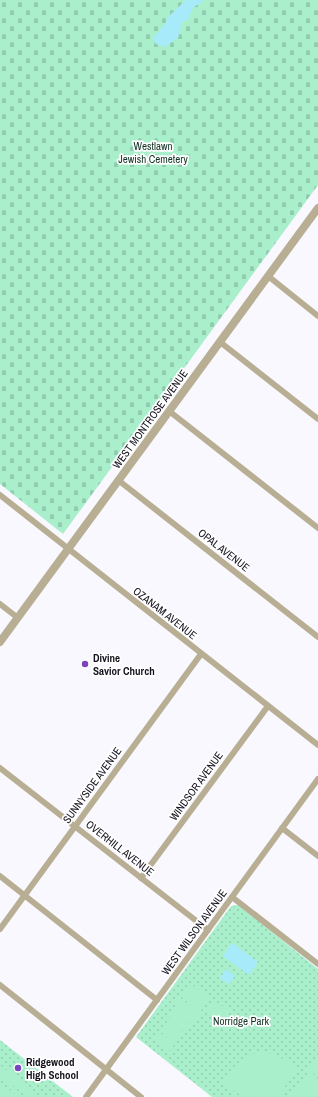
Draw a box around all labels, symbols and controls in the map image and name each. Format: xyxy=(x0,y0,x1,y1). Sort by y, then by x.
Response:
park label: Westlawn Jewish Cemetery xyxy=(118,139,188,166)
street label: WEST MONTROSE AVENUE xyxy=(109,367,191,471)
street label: OPAL AVENUE xyxy=(195,526,253,574)
street label: OZANAM AVENUE xyxy=(130,584,200,642)
place label: Divine Savior Church xyxy=(93,651,155,678)
marker: Divine Savior Church xyxy=(80,659,90,669)
street label: SUNNYSIDE AVENUE xyxy=(60,744,124,826)
street label: WINDSOR AVENUE xyxy=(166,749,226,823)
street label: OVERHILL AVENUE xyxy=(83,817,157,879)
street label: WEST WILSON AVENUE xyxy=(158,886,230,978)
park label: Norridge Park xyxy=(213,1014,270,1028)
place label: Ridgewood High School xyxy=(26,1055,79,1082)
marker: Ridgewood High School xyxy=(13,1063,23,1073)

